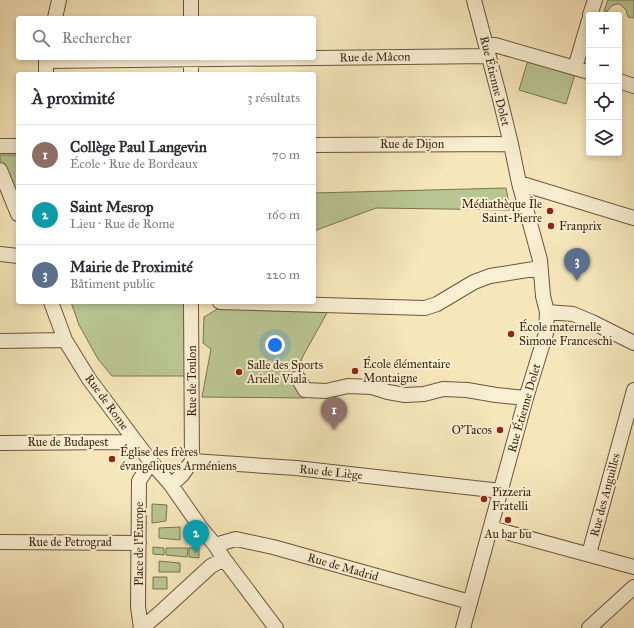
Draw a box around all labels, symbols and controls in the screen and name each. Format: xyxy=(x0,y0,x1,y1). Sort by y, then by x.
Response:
map controls xyxy=(586,12,622,156)
button: + xyxy=(586,12,622,48)
search box xyxy=(16,16,316,60)
icon: search xyxy=(30,27,52,49)
text: Rechercher xyxy=(62,29,132,47)
street label: Rue Étienne Dolet xyxy=(477,34,515,128)
button: − xyxy=(586,48,622,84)
street label: Rue de Mâcon xyxy=(339,49,411,65)
button: locate xyxy=(586,84,622,120)
text: À proximité xyxy=(32,88,115,109)
text: 3 résultats xyxy=(247,90,300,106)
button: layers xyxy=(586,120,622,156)
street label: Rue de Dijon xyxy=(380,137,445,151)
text: Collège Paul Langevin xyxy=(70,138,207,156)
text: 1 xyxy=(42,147,48,163)
text: 70 m xyxy=(272,147,300,163)
text: École · Rue de Bordeaux xyxy=(70,156,198,172)
place label: Médiathèque Île Saint-Pierre xyxy=(461,196,542,225)
text: Saint Mesrop xyxy=(70,198,153,216)
marker: Médiathèque Île Saint-Pierre xyxy=(545,206,555,216)
text: 2 xyxy=(42,207,48,223)
text: 160 m xyxy=(267,207,300,223)
text: Lieu · Rue de Rome xyxy=(70,216,175,232)
place label: Franprix xyxy=(559,219,602,233)
marker: Franprix xyxy=(546,221,556,231)
pin: 3 xyxy=(564,248,590,281)
text: Mairie de Proximité xyxy=(70,258,193,276)
text: 3 xyxy=(42,267,48,283)
text: 220 m xyxy=(266,267,300,283)
text: Bâtiment public xyxy=(70,276,155,292)
place label: École maternelle Simone Franceschi xyxy=(519,318,613,348)
marker: École maternelle Simone Franceschi xyxy=(506,329,516,339)
your location xyxy=(265,335,285,355)
street label: Rue de Toulon xyxy=(185,345,199,417)
place label: École élémentaire Montaigne xyxy=(363,355,450,386)
place label: Salle des Sports Arielle Viala xyxy=(246,358,323,386)
street label: Rue Étienne Dolet xyxy=(503,361,544,454)
marker: École élémentaire Montaigne xyxy=(350,366,360,376)
marker: Salle des Sports Arielle Viala xyxy=(234,367,244,377)
street label: Rue de Rome xyxy=(82,371,132,433)
pin: 1 xyxy=(321,397,347,430)
place label: O'Tacos xyxy=(452,423,492,437)
marker: O'Tacos xyxy=(495,425,505,435)
street label: Rue de Budapest xyxy=(28,435,109,449)
place label: Église des frères évangéliques Arméniens xyxy=(120,443,237,474)
street label: Rue des Anguilles xyxy=(587,452,624,539)
marker: Église des frères évangéliques Arméniens xyxy=(107,454,117,464)
street label: Rue de Liège xyxy=(299,462,363,483)
place label: Pizzeria Fratelli xyxy=(492,485,532,513)
marker: Pizzeria Fratelli xyxy=(479,494,489,504)
street label: Place de l'Europe xyxy=(132,502,146,586)
marker: Au bar bu xyxy=(503,515,513,525)
pin: 2 xyxy=(183,520,209,553)
place label: Au bar bu xyxy=(483,527,532,541)
street label: Rue de Petrograd xyxy=(28,535,112,550)
street label: Rue de Madrid xyxy=(306,550,380,584)

